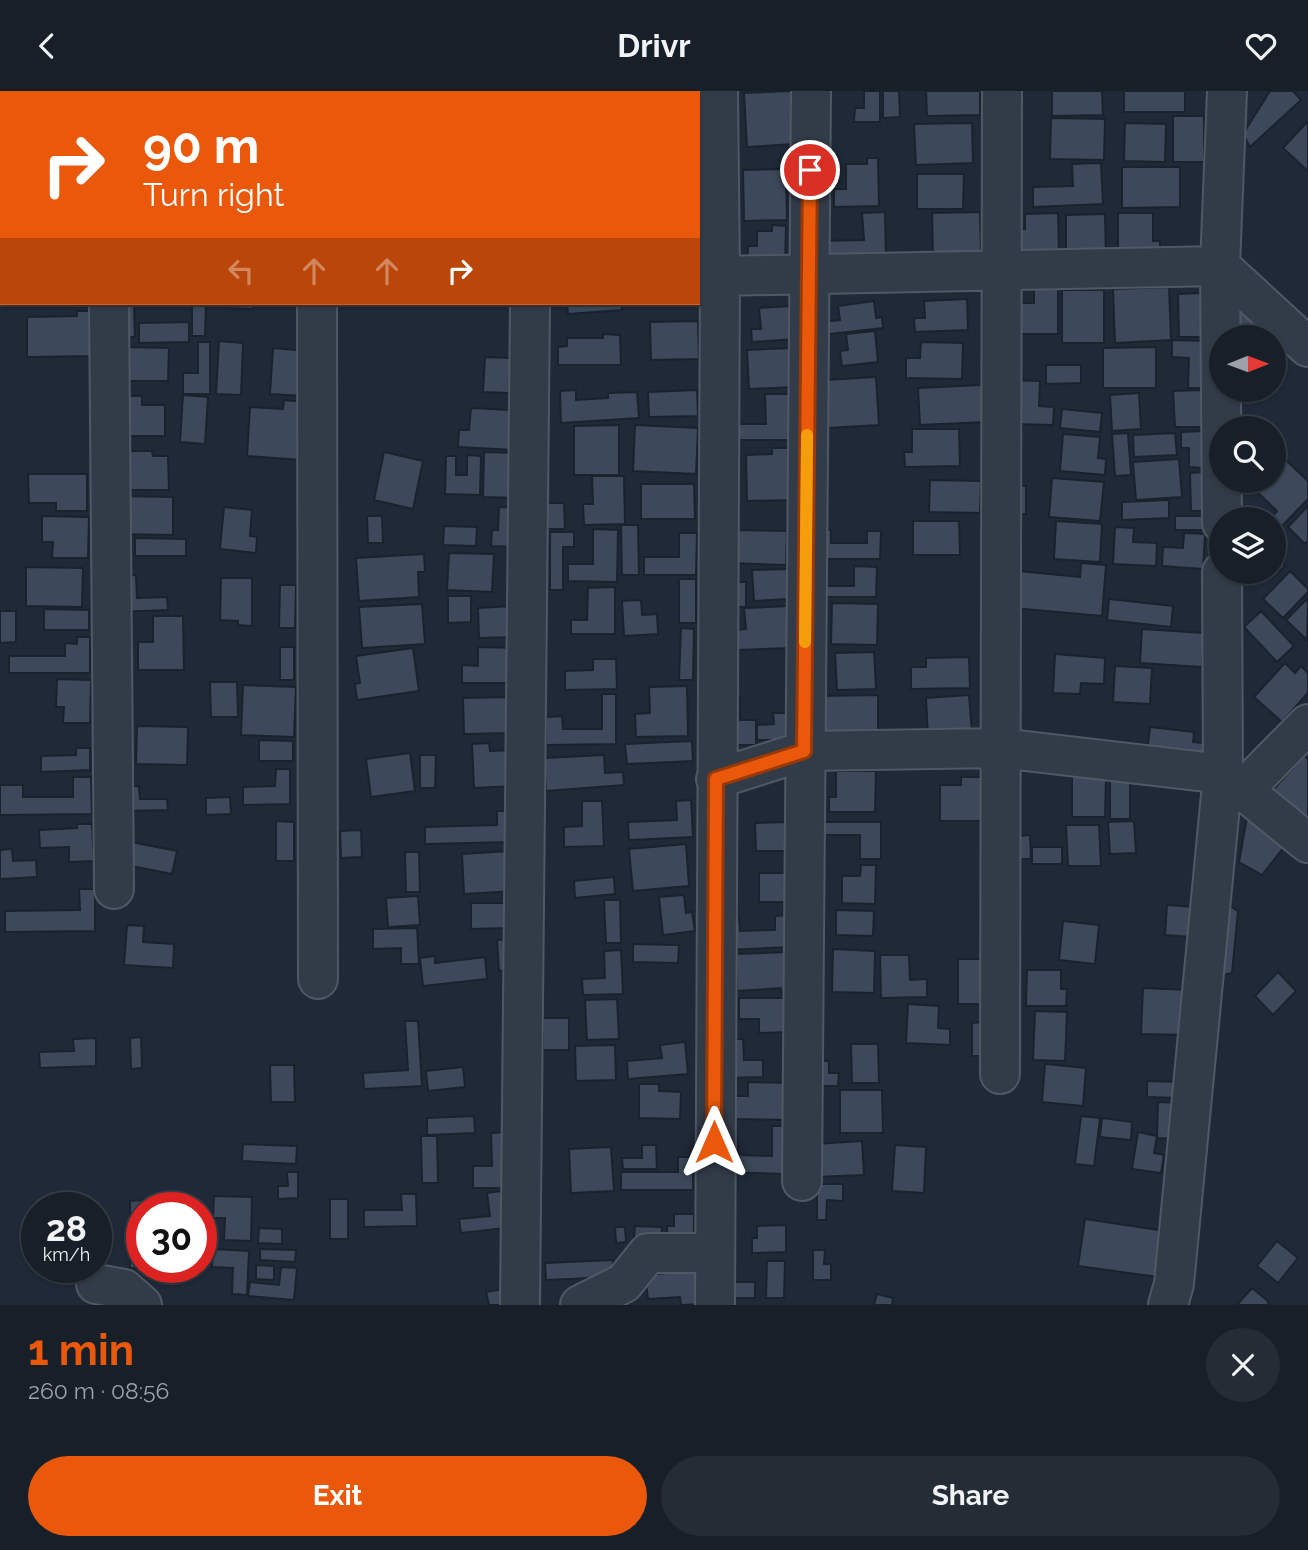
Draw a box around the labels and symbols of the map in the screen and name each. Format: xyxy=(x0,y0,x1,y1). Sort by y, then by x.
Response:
pin xyxy=(780,140,840,200)
north arrow xyxy=(1209,325,1286,403)
position arrow xyxy=(677,1105,751,1179)
speed limit sign: 30 xyxy=(126,1192,217,1283)

